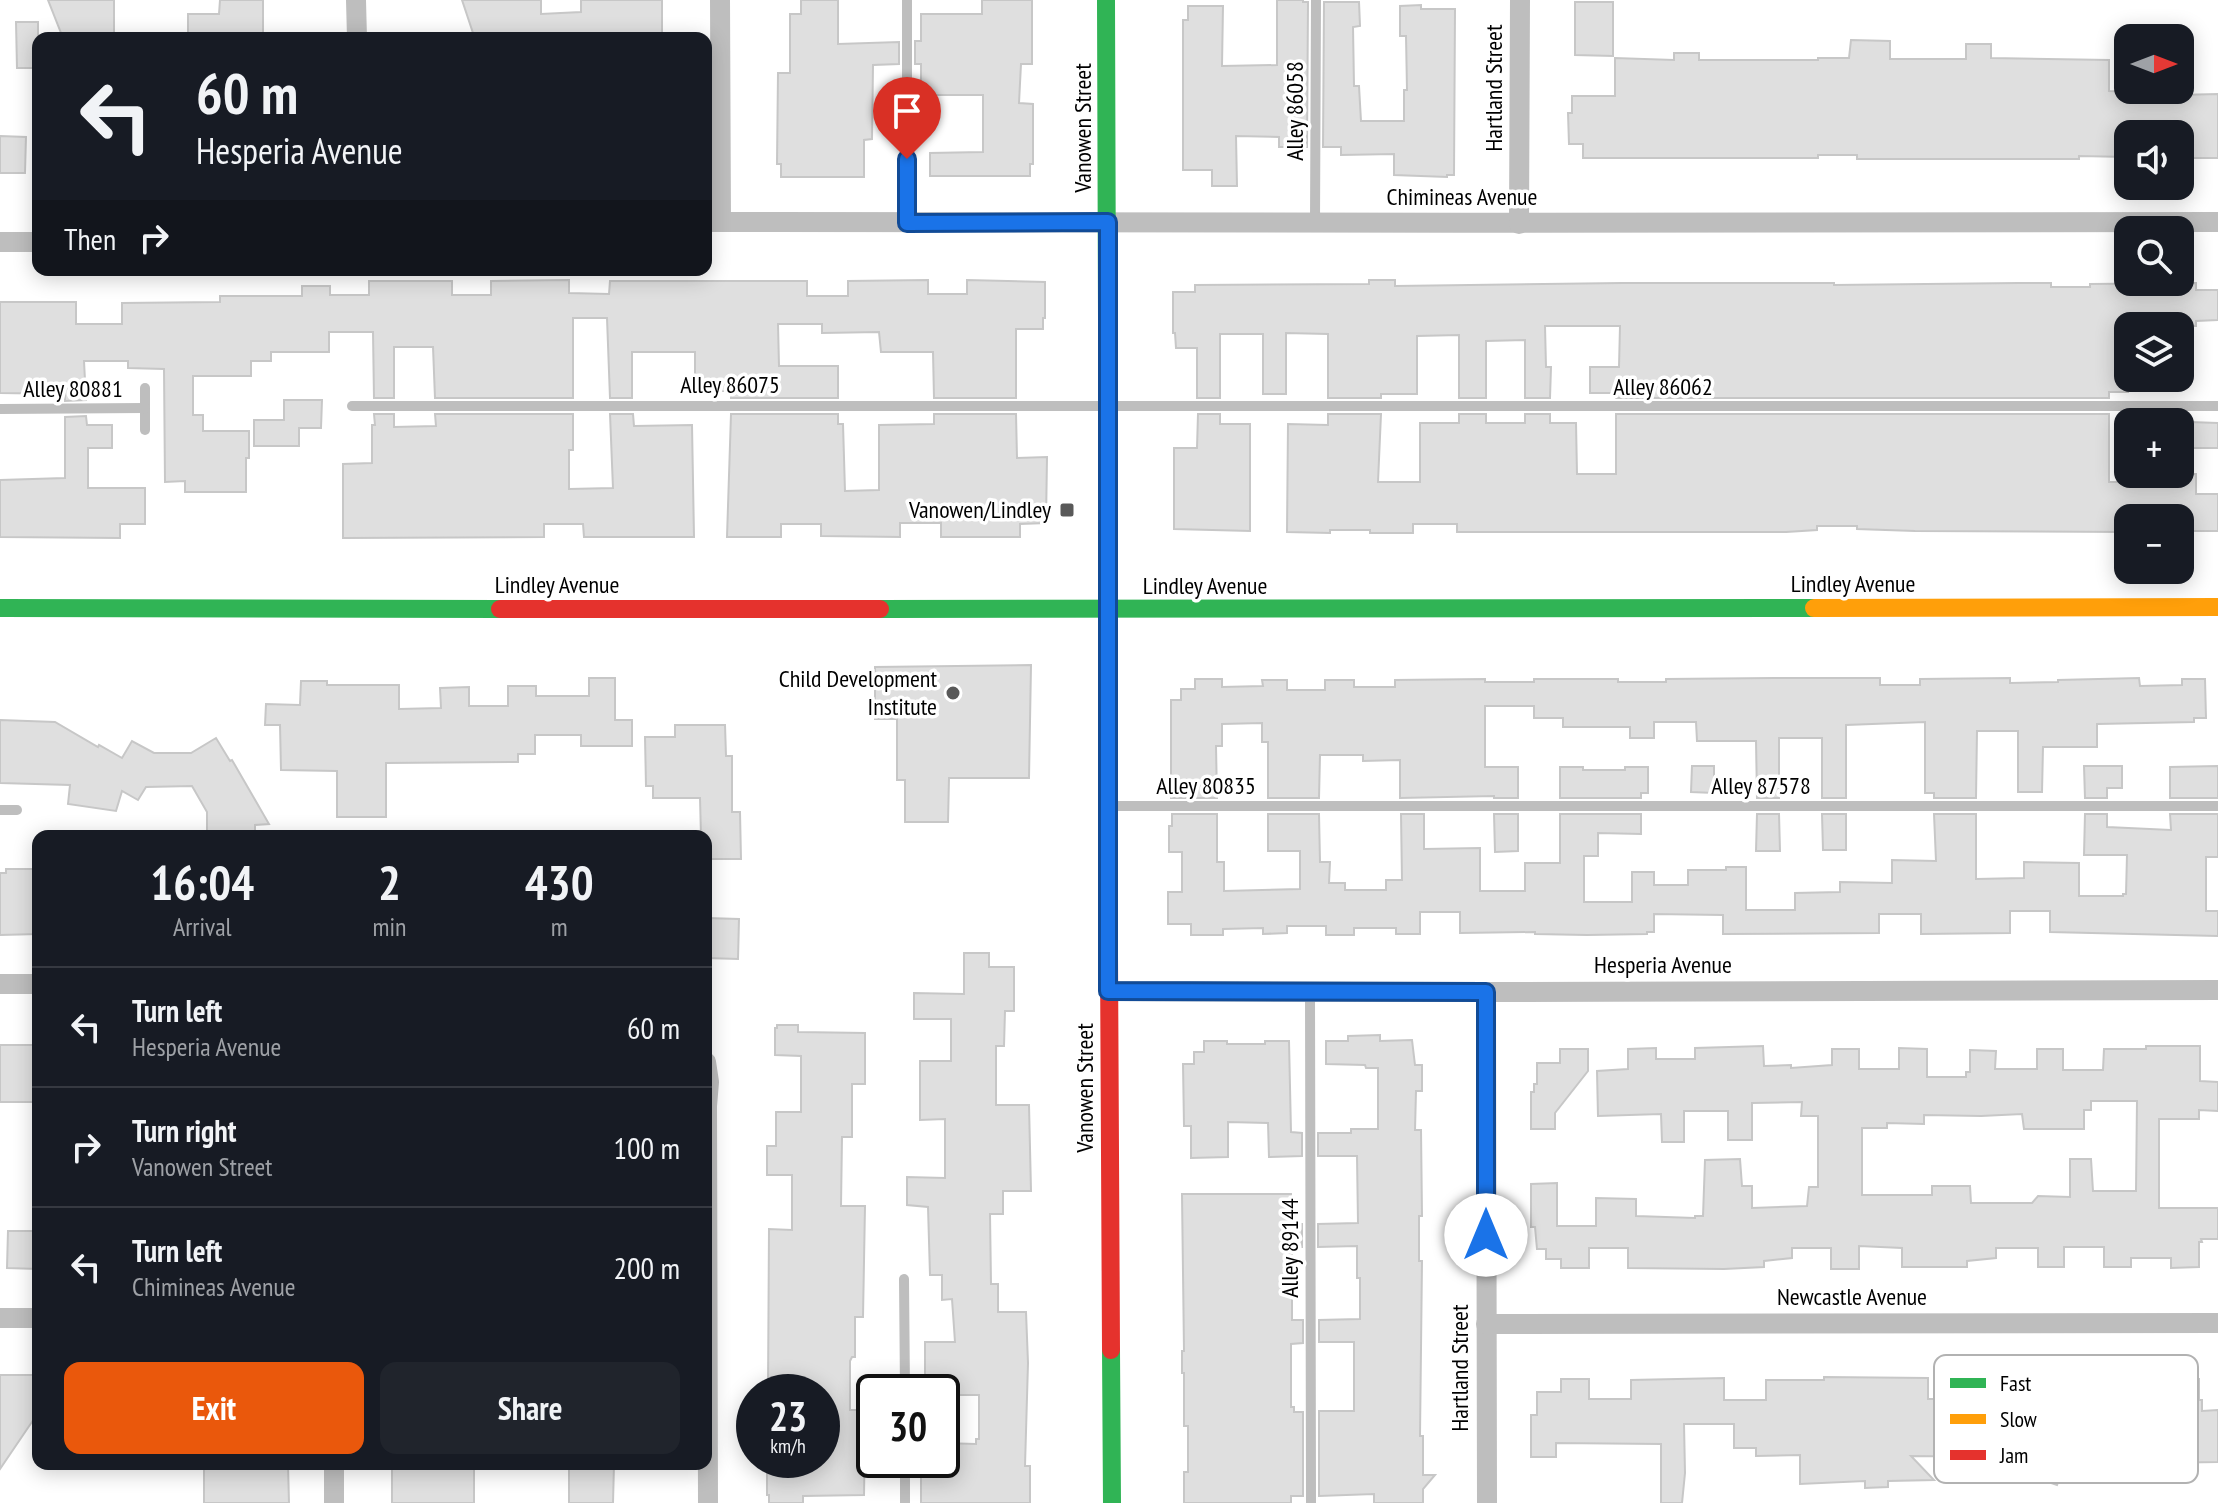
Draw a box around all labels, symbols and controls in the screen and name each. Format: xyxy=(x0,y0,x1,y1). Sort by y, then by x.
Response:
street label: Hartland Street xyxy=(1478,24,1509,152)
north arrow xyxy=(2114,24,2194,104)
map controls xyxy=(2114,24,2194,584)
text: 60 m xyxy=(196,57,298,129)
street label: Alley 86058 xyxy=(1279,61,1310,161)
street label: Vanowen Street xyxy=(1067,63,1098,194)
icon: left xyxy=(64,64,168,168)
pin xyxy=(873,77,941,159)
icon: arrive xyxy=(885,89,929,133)
button: sound xyxy=(2114,120,2194,200)
text: Hesperia Avenue xyxy=(196,127,403,174)
street label: Chimineas Avenue xyxy=(1387,181,1537,212)
icon: right xyxy=(132,216,176,260)
button: search xyxy=(2114,216,2194,296)
text: Then xyxy=(64,219,116,258)
button: layers xyxy=(2114,312,2194,392)
street label: Alley 86075 xyxy=(680,369,780,400)
street label: Alley 86062 xyxy=(1613,371,1713,402)
street label: Alley 80881 xyxy=(23,373,123,404)
button: + xyxy=(2114,408,2194,488)
place label: Vanowen/Lindley xyxy=(908,494,1051,525)
marker: Vanowen/Lindley xyxy=(1058,501,1076,519)
button: − xyxy=(2114,504,2194,584)
street label: Lindley Avenue xyxy=(1791,568,1915,599)
street label: Lindley Avenue xyxy=(495,569,619,600)
street label: Lindley Avenue xyxy=(1143,570,1267,601)
place label: Child Development Institute xyxy=(779,663,937,722)
marker: Child Development Institute xyxy=(944,684,962,702)
street label: Alley 80835 xyxy=(1156,770,1256,801)
street label: Alley 87578 xyxy=(1711,770,1811,801)
text: 16:04 xyxy=(150,851,254,913)
text: 2 xyxy=(378,851,401,913)
text: 430 xyxy=(525,851,594,913)
text: Arrival xyxy=(173,910,232,943)
text: min xyxy=(372,910,406,943)
text: m xyxy=(551,910,568,943)
street label: Hesperia Avenue xyxy=(1594,949,1732,980)
text: Turn left xyxy=(132,991,222,1030)
icon: left xyxy=(64,1005,108,1049)
text: 60 m xyxy=(627,1008,680,1047)
street label: Vanowen Street xyxy=(1069,1023,1100,1154)
text: Hesperia Avenue xyxy=(132,1030,281,1063)
text: Turn right xyxy=(132,1111,236,1150)
icon: right xyxy=(64,1125,108,1169)
text: 100 m xyxy=(614,1128,680,1167)
text: Vanowen Street xyxy=(132,1150,272,1183)
position arrow xyxy=(1444,1193,1528,1277)
street label: Alley 89144 xyxy=(1274,1198,1305,1298)
text: Turn left xyxy=(132,1231,222,1270)
icon: left xyxy=(64,1245,108,1289)
text: 200 m xyxy=(614,1248,680,1287)
text: Chimineas Avenue xyxy=(132,1270,295,1303)
street label: Newcastle Avenue xyxy=(1777,1281,1927,1312)
street label: Hartland Street xyxy=(1444,1304,1475,1432)
legend xyxy=(1934,1355,2198,1483)
button: Exit xyxy=(64,1362,364,1454)
button: Share xyxy=(380,1362,680,1454)
text: Fast xyxy=(2000,1369,2031,1397)
speed limit sign: 30 xyxy=(856,1374,960,1478)
text: 23 xyxy=(769,1390,807,1442)
text: Slow xyxy=(2000,1405,2037,1433)
text: km/h xyxy=(770,1433,806,1459)
text: Jam xyxy=(1999,1441,2028,1469)

